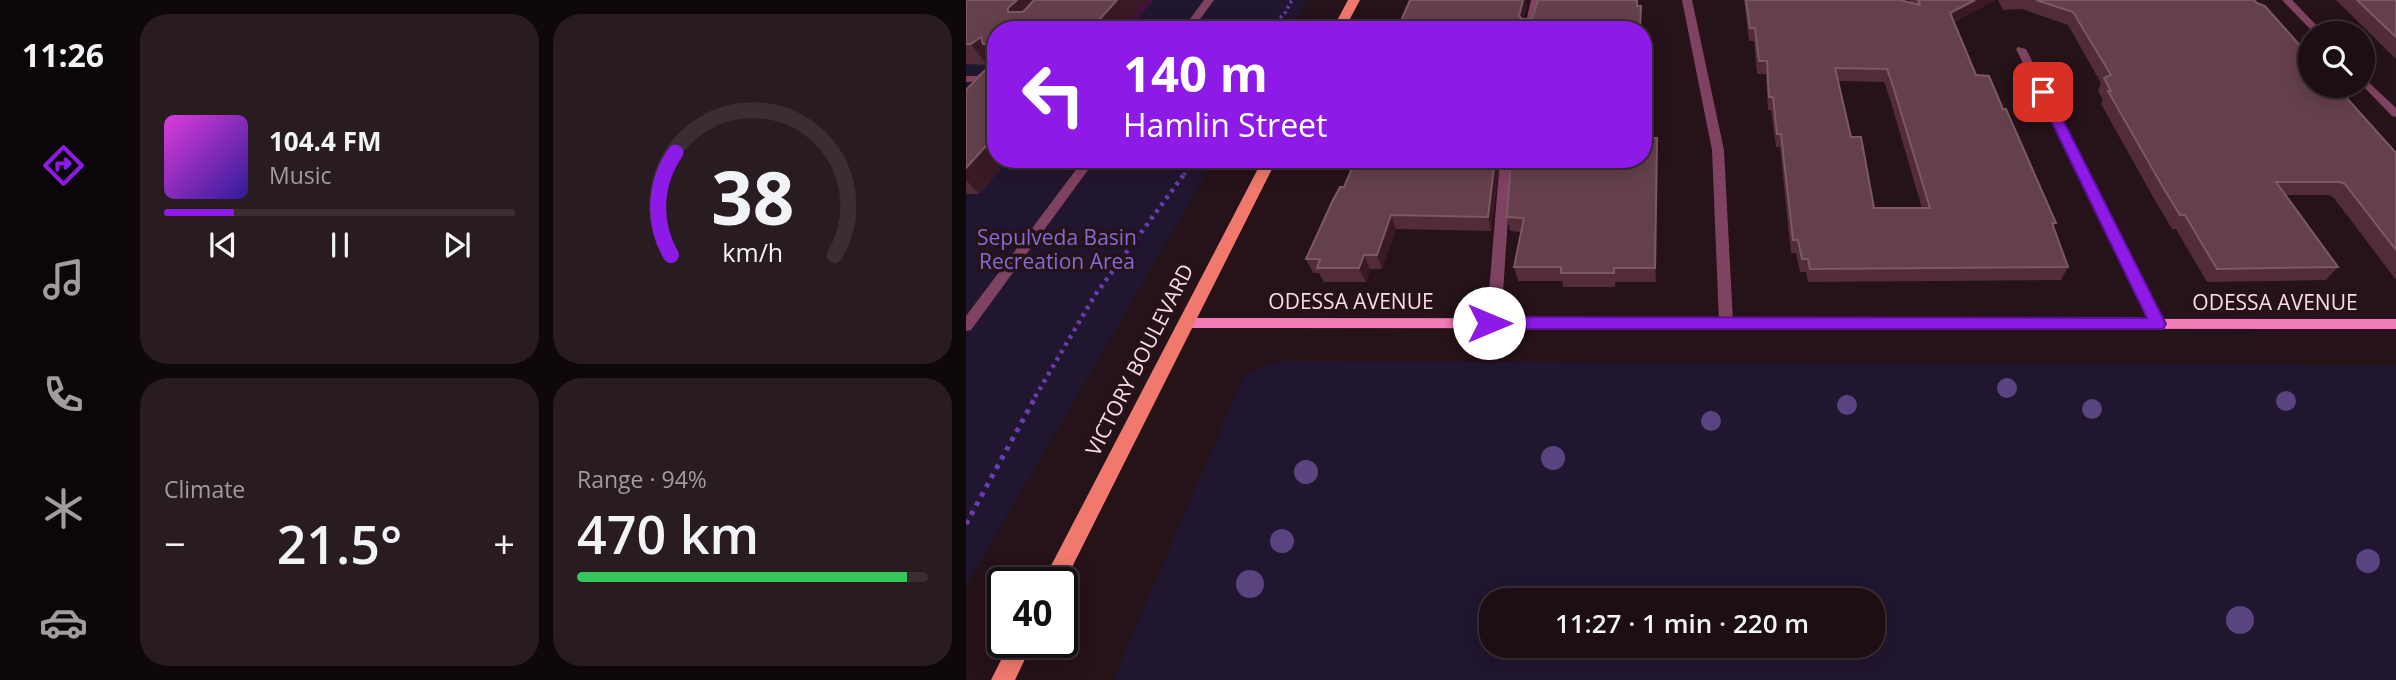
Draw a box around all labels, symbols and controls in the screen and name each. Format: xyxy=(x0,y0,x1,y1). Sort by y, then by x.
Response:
map controls xyxy=(2298,21,2375,98)
button: search xyxy=(2298,21,2375,98)
text: 11:26 xyxy=(22,33,104,76)
text: 140 m xyxy=(1123,40,1268,106)
icon: left xyxy=(1008,49,1099,140)
pin xyxy=(2013,62,2073,122)
icon: arrive xyxy=(2024,73,2062,111)
text: Hamlin Street xyxy=(1123,103,1327,146)
text: 104.4 FM xyxy=(269,123,381,159)
icon: directions xyxy=(39,141,88,190)
text: 38 xyxy=(711,148,794,247)
text: Music xyxy=(269,159,332,191)
park label: Sepulveda Basin Recreation Area xyxy=(977,223,1137,275)
icon: previous xyxy=(204,226,242,264)
icon: pause xyxy=(321,226,359,264)
icon: next xyxy=(438,226,476,264)
text: km/h xyxy=(722,235,783,269)
icon: music xyxy=(39,255,88,304)
street label: VICTORY BOULEVARD xyxy=(1079,259,1200,460)
position arrow xyxy=(1452,286,1526,360)
street label: ODESSA AVENUE xyxy=(1268,287,1434,315)
street label: ODESSA AVENUE xyxy=(2192,288,2358,316)
icon: phone xyxy=(39,370,88,419)
text: Range · 94% xyxy=(577,463,707,495)
text: Climate xyxy=(164,473,245,505)
icon: climate xyxy=(39,484,88,533)
text: 470 km xyxy=(577,498,759,569)
text: 21.5° xyxy=(277,508,402,579)
text: − xyxy=(164,517,186,569)
text: + xyxy=(493,517,515,569)
speed limit sign: 40 xyxy=(987,567,1078,658)
icon: car xyxy=(39,598,88,647)
text: 11:27 · 1 min · 220 m xyxy=(1555,605,1809,641)

